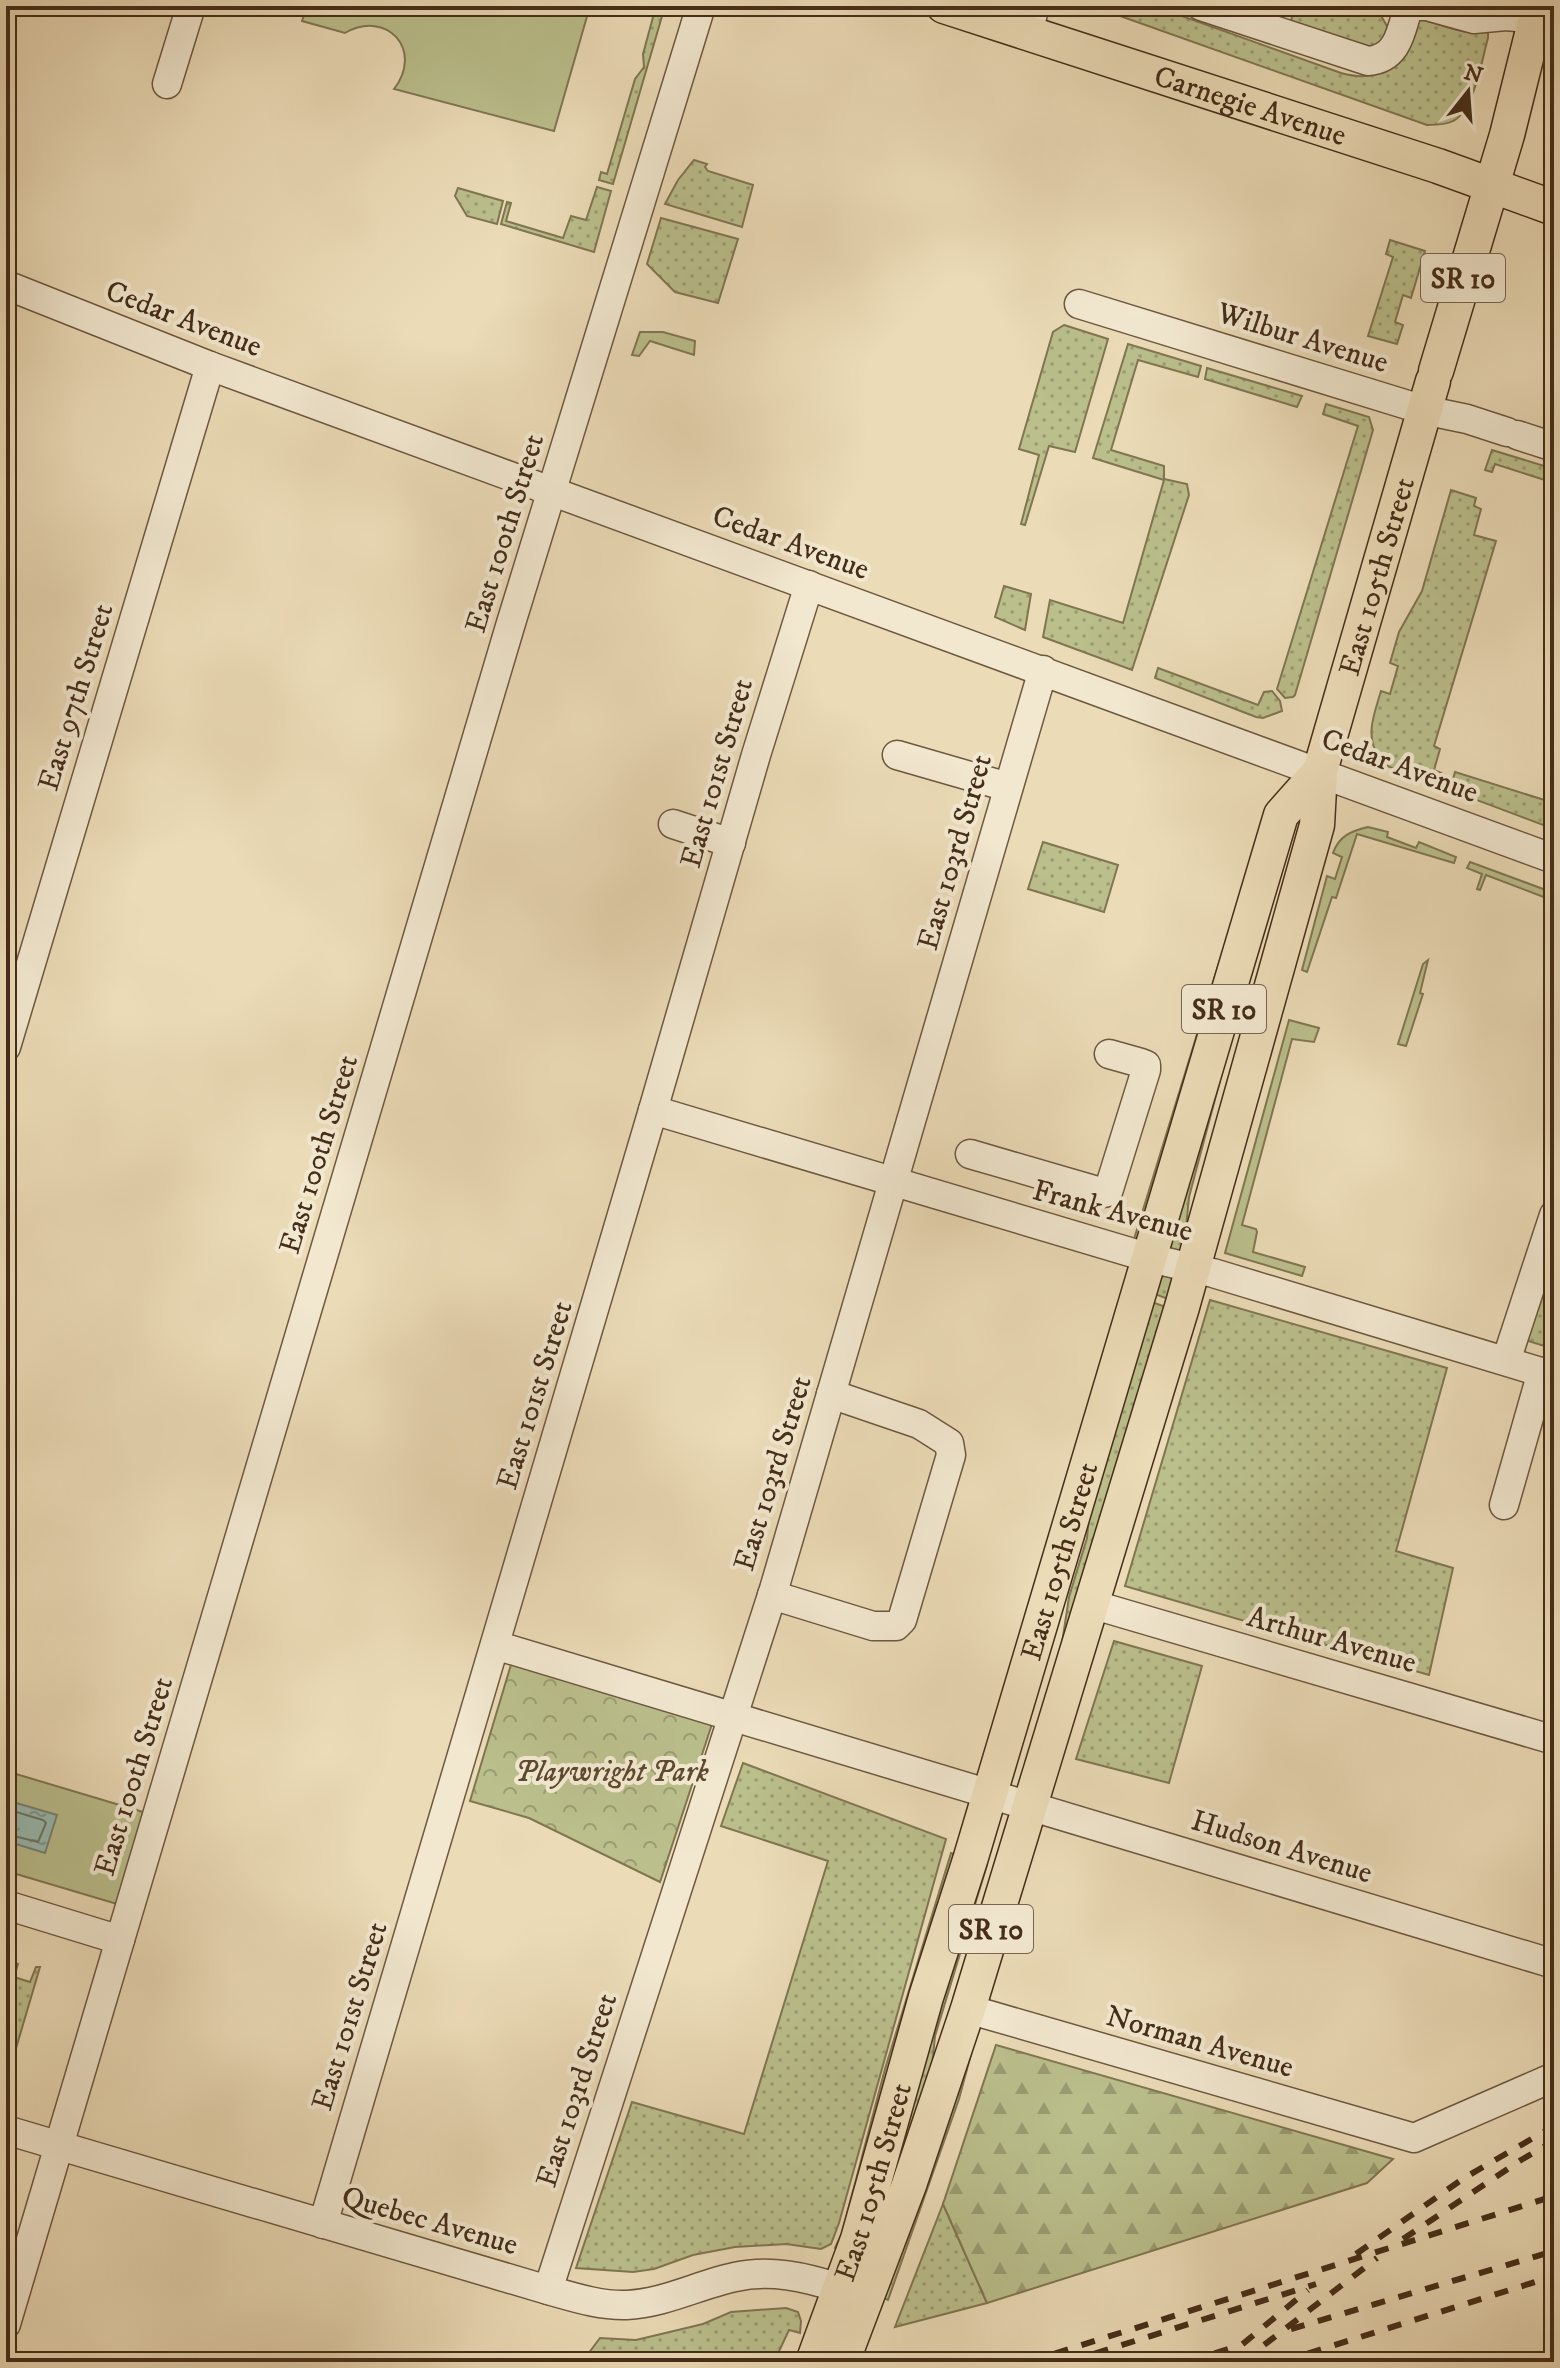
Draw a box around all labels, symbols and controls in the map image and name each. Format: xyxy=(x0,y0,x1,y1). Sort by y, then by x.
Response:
north arrow xyxy=(1428,52,1508,132)
street label: Carnegie Avenue xyxy=(1149,58,1351,155)
text: N xyxy=(1461,59,1486,90)
road number: SR 10 xyxy=(1421,254,1505,302)
street label: Cedar Avenue xyxy=(100,273,267,366)
street label: Wilbur Avenue xyxy=(1212,295,1393,382)
street label: East 100th Street xyxy=(458,430,553,637)
street label: East 105th Street xyxy=(1332,473,1424,680)
street label: Cedar Avenue xyxy=(707,498,874,589)
street label: East 97th Street xyxy=(30,599,122,795)
street label: East 101st Street xyxy=(673,675,762,872)
street label: Cedar Avenue xyxy=(1316,721,1483,812)
street label: East 103rd Street xyxy=(910,750,1001,954)
road number: SR 10 xyxy=(1182,985,1266,1033)
street label: East 100th Street xyxy=(272,1051,367,1258)
street label: Frank Avenue xyxy=(1028,1172,1197,1251)
street label: East 101st Street xyxy=(489,1297,582,1494)
street label: East 103rd Street xyxy=(726,1372,821,1575)
street label: East 105th Street xyxy=(1014,1458,1107,1665)
street label: Arthur Avenue xyxy=(1243,1599,1420,1682)
street label: East 100th Street xyxy=(87,1673,182,1880)
park label: Playwright Park xyxy=(515,1754,709,1791)
street label: Hudson Avenue xyxy=(1187,1802,1377,1893)
road number: SR 10 xyxy=(949,1905,1033,1953)
street label: East 101st Street xyxy=(304,1918,397,2115)
street label: East 103rd Street xyxy=(529,1989,626,2192)
street label: Norman Avenue xyxy=(1101,1998,1298,2087)
street label: East 105th Street xyxy=(827,2079,921,2287)
street label: Quebec Avenue xyxy=(337,2179,522,2264)

